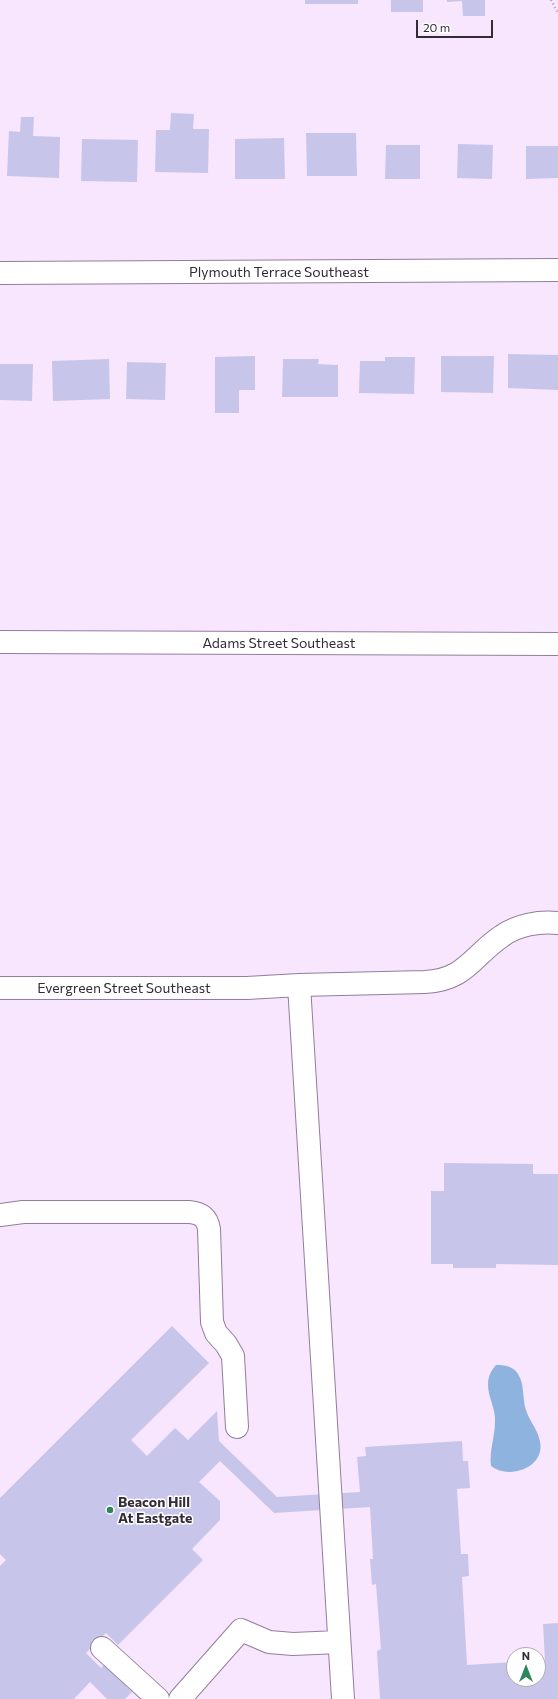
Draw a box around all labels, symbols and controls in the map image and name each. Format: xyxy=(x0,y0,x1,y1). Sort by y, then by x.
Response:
scale bar xyxy=(418,12,495,38)
text: 20 m xyxy=(423,20,450,34)
street label: Plymouth Terrace Southeast xyxy=(189,264,369,280)
street label: Adams Street Southeast xyxy=(202,635,356,651)
street label: Evergreen Street Southeast xyxy=(37,980,211,996)
place label: Beacon Hill At Eastgate xyxy=(118,1494,192,1526)
marker: Beacon Hill At Eastgate xyxy=(105,1505,115,1515)
north arrow xyxy=(506,1647,546,1687)
text: N xyxy=(522,1649,530,1662)

